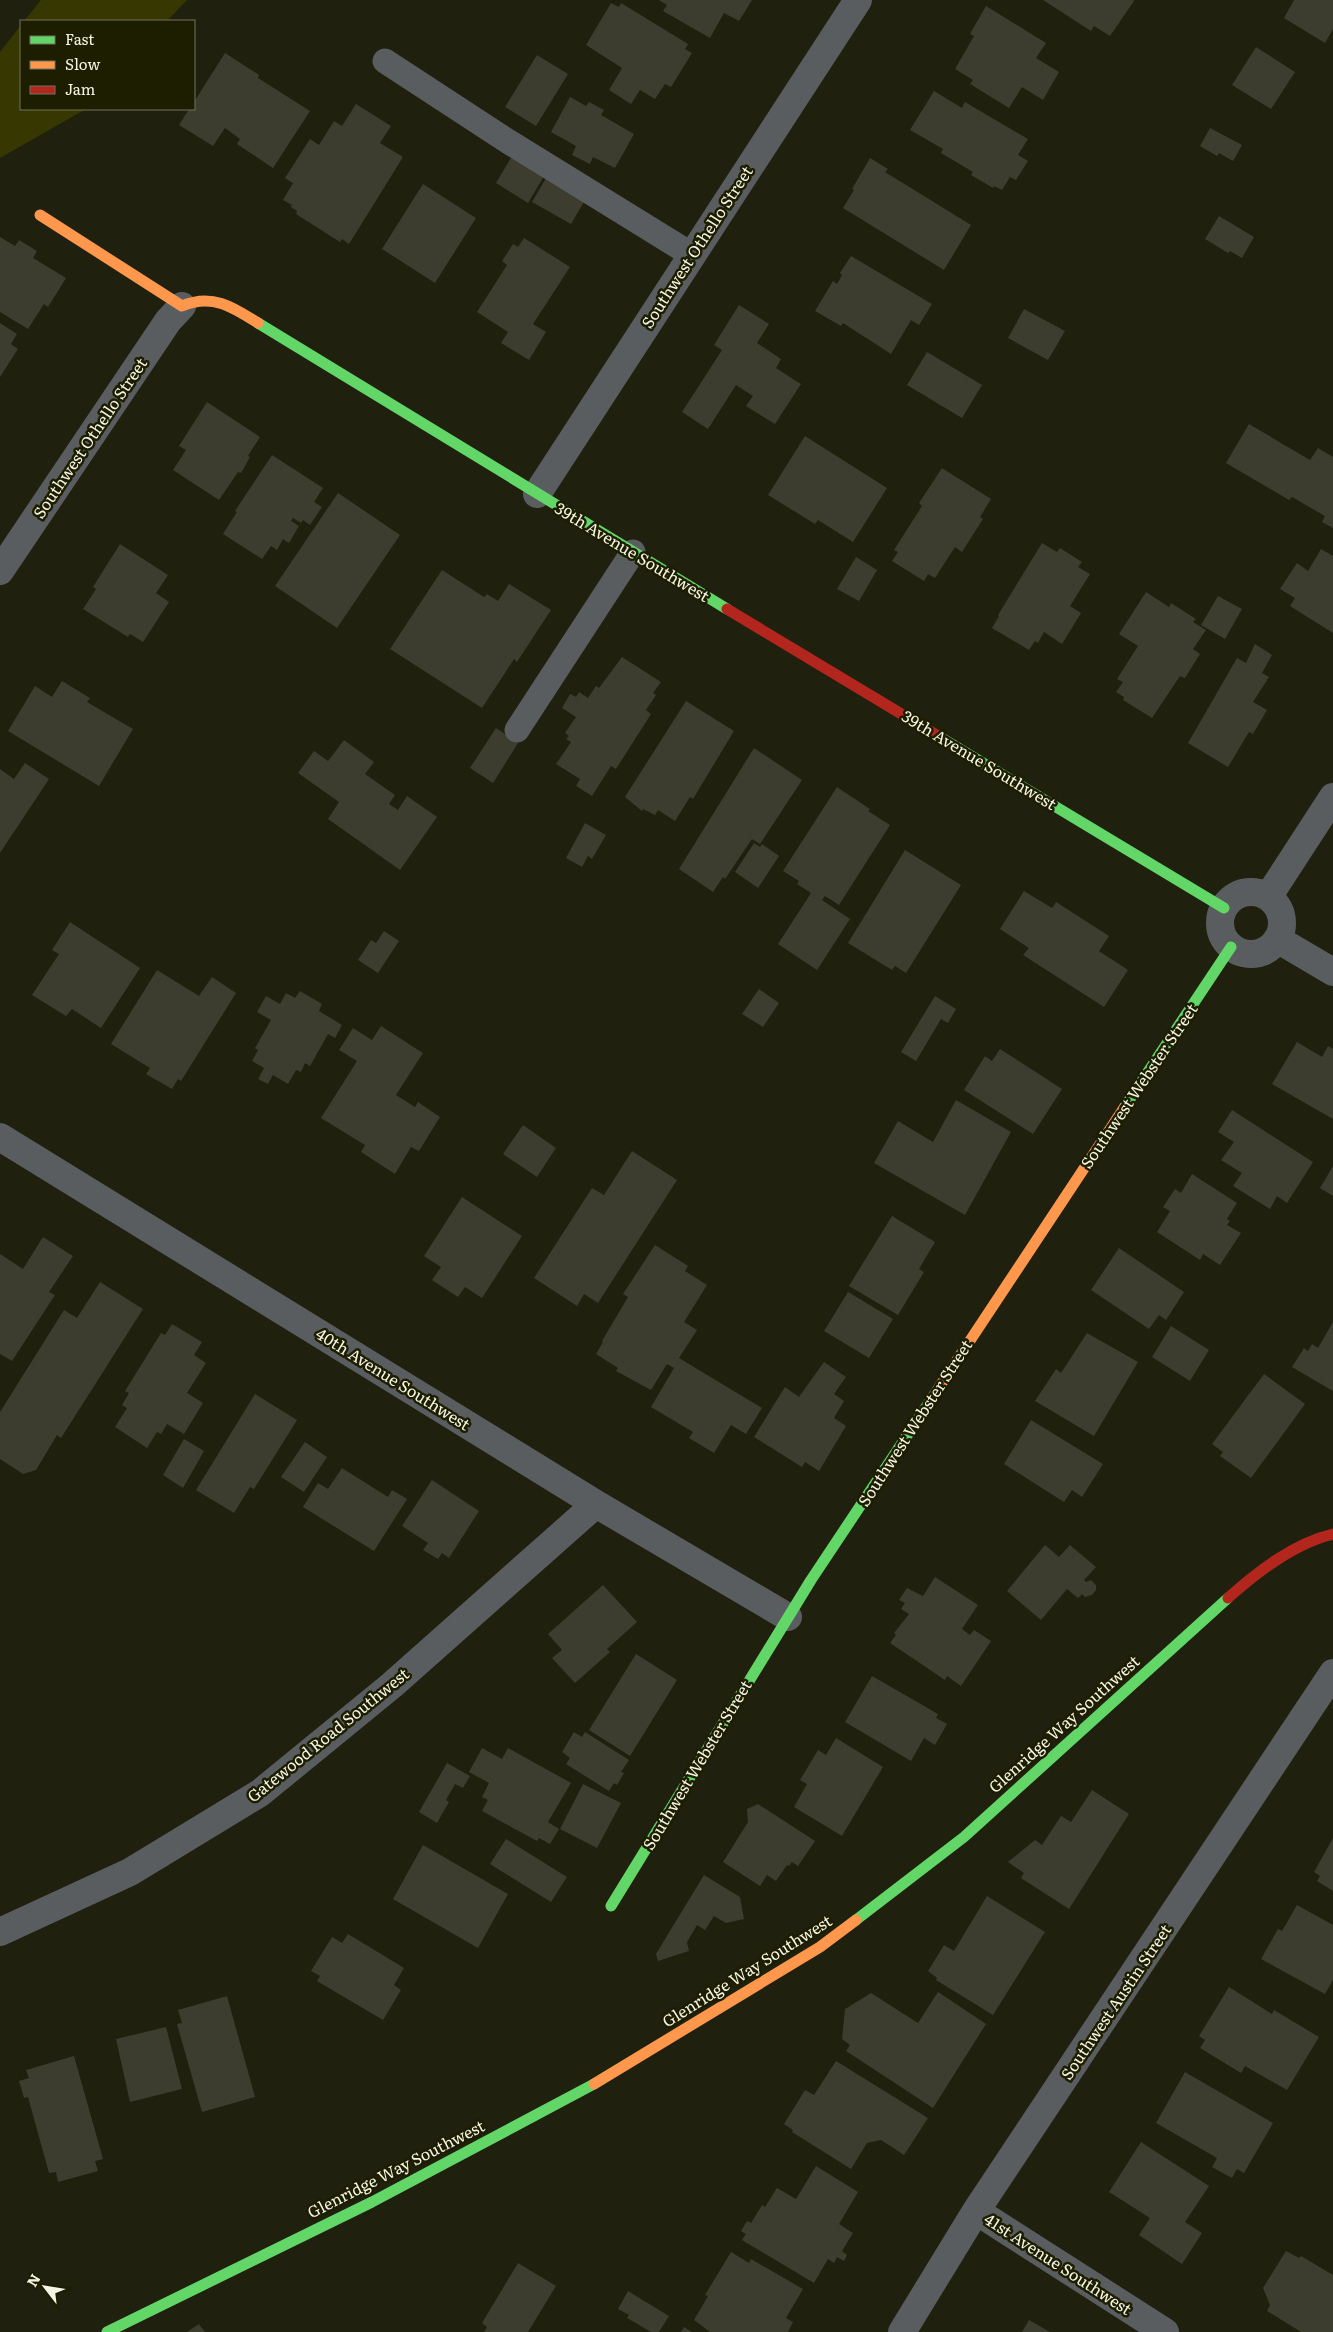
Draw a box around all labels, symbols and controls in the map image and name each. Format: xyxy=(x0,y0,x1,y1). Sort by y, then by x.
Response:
legend xyxy=(20,20,195,110)
text: Fast xyxy=(65,27,94,50)
text: Slow xyxy=(65,52,100,75)
text: Jam xyxy=(65,77,96,100)
street label: Southwest Othello Street xyxy=(635,160,758,332)
street label: Southwest Othello Street xyxy=(26,352,152,523)
street label: 39th Avenue Southwest xyxy=(551,495,715,607)
street label: 39th Avenue Southwest xyxy=(898,703,1062,815)
street label: Southwest Webster Street xyxy=(1074,998,1203,1173)
street label: 40th Avenue Southwest xyxy=(312,1321,476,1436)
street label: Southwest Webster Street xyxy=(851,1334,978,1511)
street label: Glenridge Way Southwest xyxy=(982,1648,1145,1798)
street label: Gatewood Road Southwest xyxy=(241,1661,414,1807)
street label: Southwest Webster Street xyxy=(636,1674,757,1854)
street label: Glenridge Way Southwest xyxy=(657,1908,836,2032)
street label: Southwest Austin Street xyxy=(1054,1918,1177,2084)
street label: Glenridge Way Southwest xyxy=(303,2113,489,2223)
street label: 41st Avenue Southwest xyxy=(980,2206,1137,2320)
north arrow xyxy=(20,2262,70,2312)
text: N xyxy=(21,2269,45,2290)

